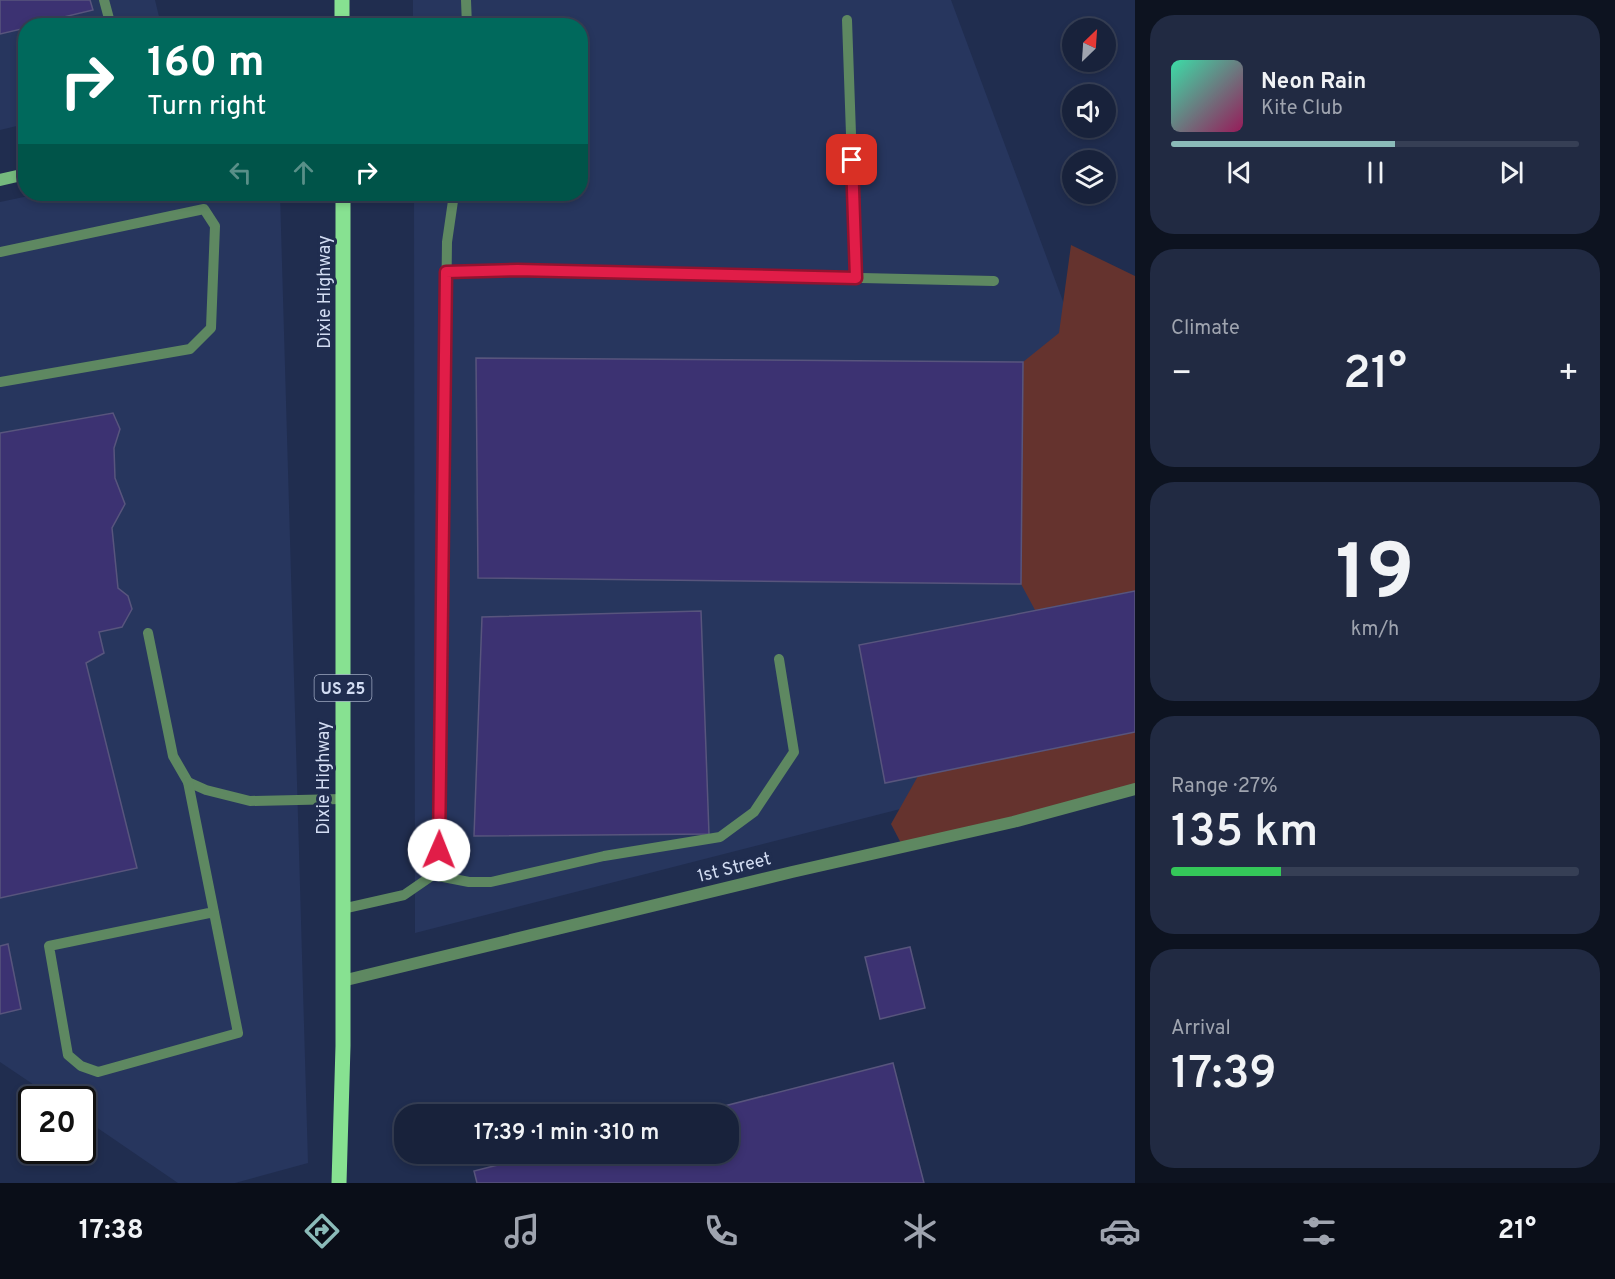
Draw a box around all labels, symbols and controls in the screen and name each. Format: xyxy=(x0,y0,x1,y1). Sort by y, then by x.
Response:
north arrow xyxy=(1062,18,1116,72)
map controls xyxy=(1062,18,1116,204)
text: 160 m xyxy=(147,38,265,91)
icon: right xyxy=(48,42,126,120)
text: Neon Rain xyxy=(1261,69,1366,96)
button: sound xyxy=(1062,84,1116,138)
text: Turn right xyxy=(147,90,266,124)
text: Kite Club xyxy=(1261,96,1343,122)
pin xyxy=(826,134,877,185)
icon: arrive xyxy=(835,143,868,176)
button: layers xyxy=(1062,150,1116,204)
icon: left xyxy=(224,156,257,189)
icon: ahead xyxy=(287,156,320,189)
icon: right xyxy=(350,156,383,189)
icon: previous xyxy=(1223,156,1256,189)
icon: pause xyxy=(1359,156,1392,189)
icon: next xyxy=(1495,156,1528,189)
street label: Dixie Highway xyxy=(314,235,337,349)
text: Climate xyxy=(1171,316,1240,342)
text: 21° xyxy=(1343,347,1407,404)
text: − xyxy=(1171,354,1192,396)
text: + xyxy=(1558,354,1579,396)
text: 19 xyxy=(1335,528,1415,627)
text: km/h xyxy=(1351,617,1399,643)
road number: US 25 xyxy=(314,675,372,701)
street label: Dixie Highway xyxy=(313,721,336,835)
text: Range · 27% xyxy=(1171,774,1278,800)
text: 135 km xyxy=(1171,805,1318,862)
position arrow xyxy=(407,818,471,882)
street label: 1st Street xyxy=(695,848,774,889)
text: Arrival xyxy=(1171,1016,1231,1042)
text: 17:39 xyxy=(1171,1047,1277,1104)
speed limit sign: 20 xyxy=(18,1086,96,1164)
text: 17:39 · 1 min · 310 m xyxy=(474,1120,659,1147)
icon: directions xyxy=(301,1210,343,1252)
icon: music xyxy=(501,1210,543,1252)
icon: phone xyxy=(700,1210,742,1252)
icon: climate xyxy=(899,1210,941,1252)
icon: car xyxy=(1099,1210,1141,1252)
icon: filters xyxy=(1298,1210,1340,1252)
text: 17:38 xyxy=(79,1214,144,1248)
text: 21° xyxy=(1498,1214,1536,1248)

